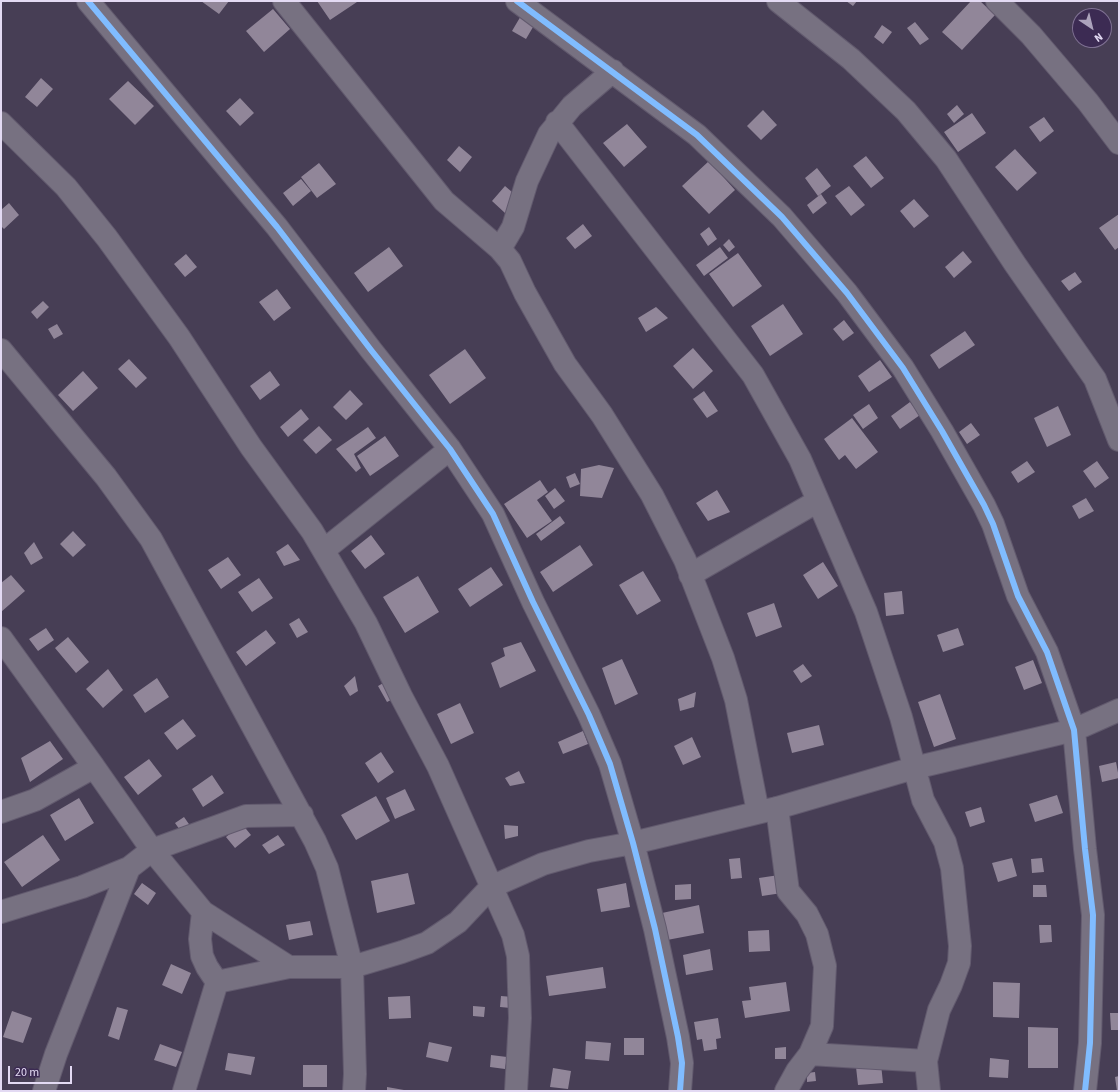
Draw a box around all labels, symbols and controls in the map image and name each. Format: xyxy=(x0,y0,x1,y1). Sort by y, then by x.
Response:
north arrow xyxy=(1072,8,1112,48)
text: N xyxy=(1091,29,1106,46)
scale bar xyxy=(10,1058,74,1084)
text: 20 m xyxy=(15,1064,39,1081)

